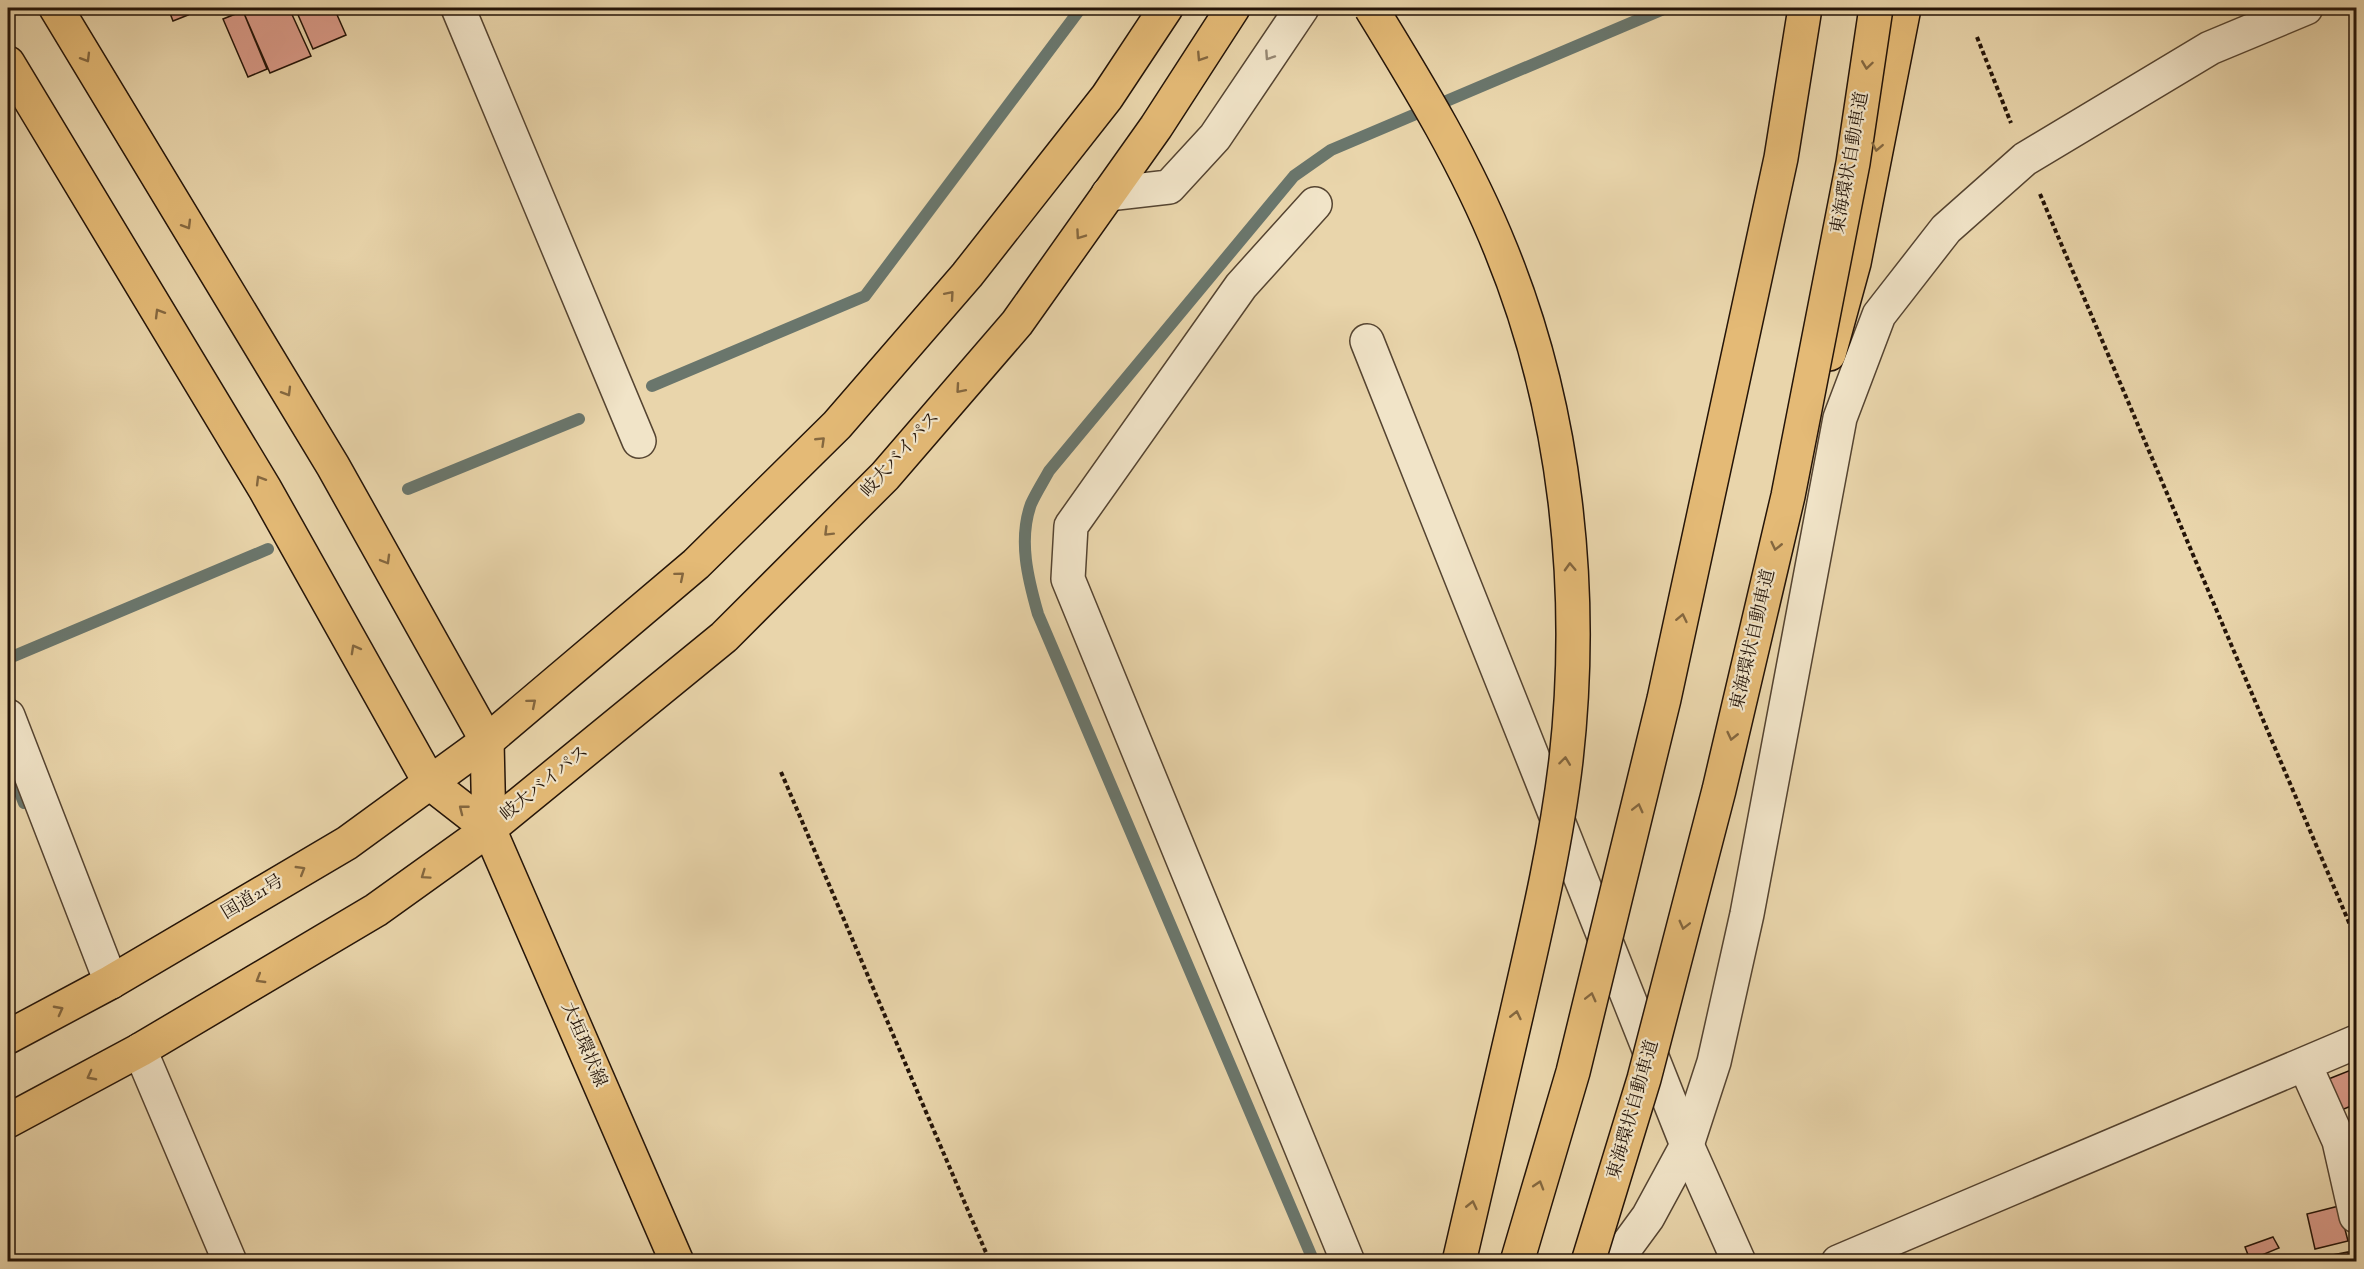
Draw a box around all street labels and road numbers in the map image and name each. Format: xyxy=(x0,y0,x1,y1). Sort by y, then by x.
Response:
street label: 東海環状自動車道 xyxy=(1826,90,1876,236)
street label: 岐大バイパス xyxy=(855,406,947,504)
street label: 東海環状自動車道 xyxy=(1725,567,1783,713)
street label: 岐大バイパス xyxy=(495,740,595,828)
street label: 国道21号 xyxy=(217,869,289,927)
street label: 大垣環状線 xyxy=(553,998,613,1092)
street label: 東海環状自動車道 xyxy=(1602,1037,1666,1183)

